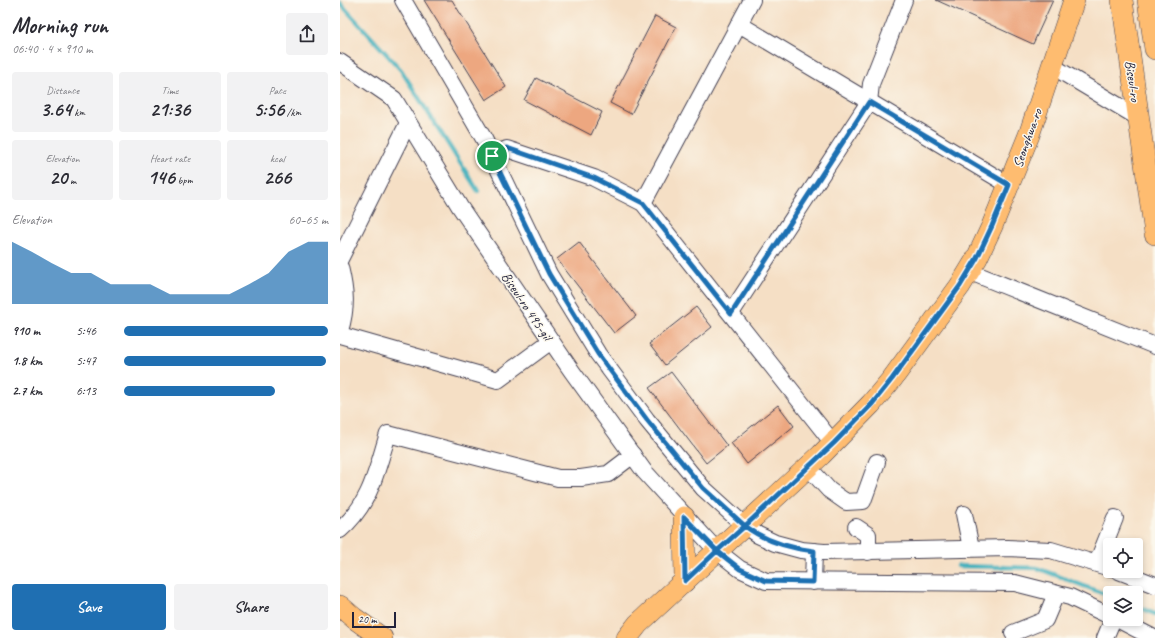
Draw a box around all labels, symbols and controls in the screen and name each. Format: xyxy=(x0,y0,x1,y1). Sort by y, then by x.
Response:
text: Morning run xyxy=(12,12,108,40)
button: share xyxy=(286,13,328,55)
text: 06:40 · 4 × 910 m xyxy=(12,41,93,57)
street label: Biseul-ro xyxy=(1121,59,1144,104)
text: Distance xyxy=(46,83,79,97)
text: Time xyxy=(162,83,178,97)
text: Pace xyxy=(269,83,286,97)
text: 3.64 xyxy=(40,97,72,122)
text: 21:36 xyxy=(150,97,190,122)
text: 5:56 xyxy=(253,97,284,122)
text: km xyxy=(72,105,85,119)
text: /km xyxy=(284,105,301,119)
street label: Seonghwa-ro xyxy=(1009,106,1046,170)
pin xyxy=(475,139,509,173)
icon: arrive xyxy=(481,145,503,167)
text: Elevation xyxy=(46,151,80,165)
text: Heart rate xyxy=(150,151,190,165)
text: kcal xyxy=(270,151,285,165)
text: 20 xyxy=(49,165,67,190)
text: 146 xyxy=(147,165,175,190)
text: 266 xyxy=(263,165,291,190)
text: m xyxy=(67,173,76,187)
text: bpm xyxy=(175,173,193,187)
text: Elevation xyxy=(12,212,52,228)
text: 60–65 m xyxy=(288,212,328,228)
street label: Biseul-ro 495-gil xyxy=(498,269,557,346)
text: 910 m xyxy=(12,323,40,339)
text: 5:46 xyxy=(76,323,96,339)
text: 1.8 km xyxy=(12,353,42,369)
text: 5:47 xyxy=(76,353,96,369)
text: 2.7 km xyxy=(12,383,42,399)
text: 6:13 xyxy=(76,383,96,399)
map controls xyxy=(1103,538,1143,626)
button: locate xyxy=(1103,538,1143,578)
button: Save xyxy=(12,584,166,630)
button: Share xyxy=(174,584,328,630)
button: layers xyxy=(1103,586,1143,626)
scale bar xyxy=(352,610,396,629)
text: 20 m xyxy=(358,612,377,626)

